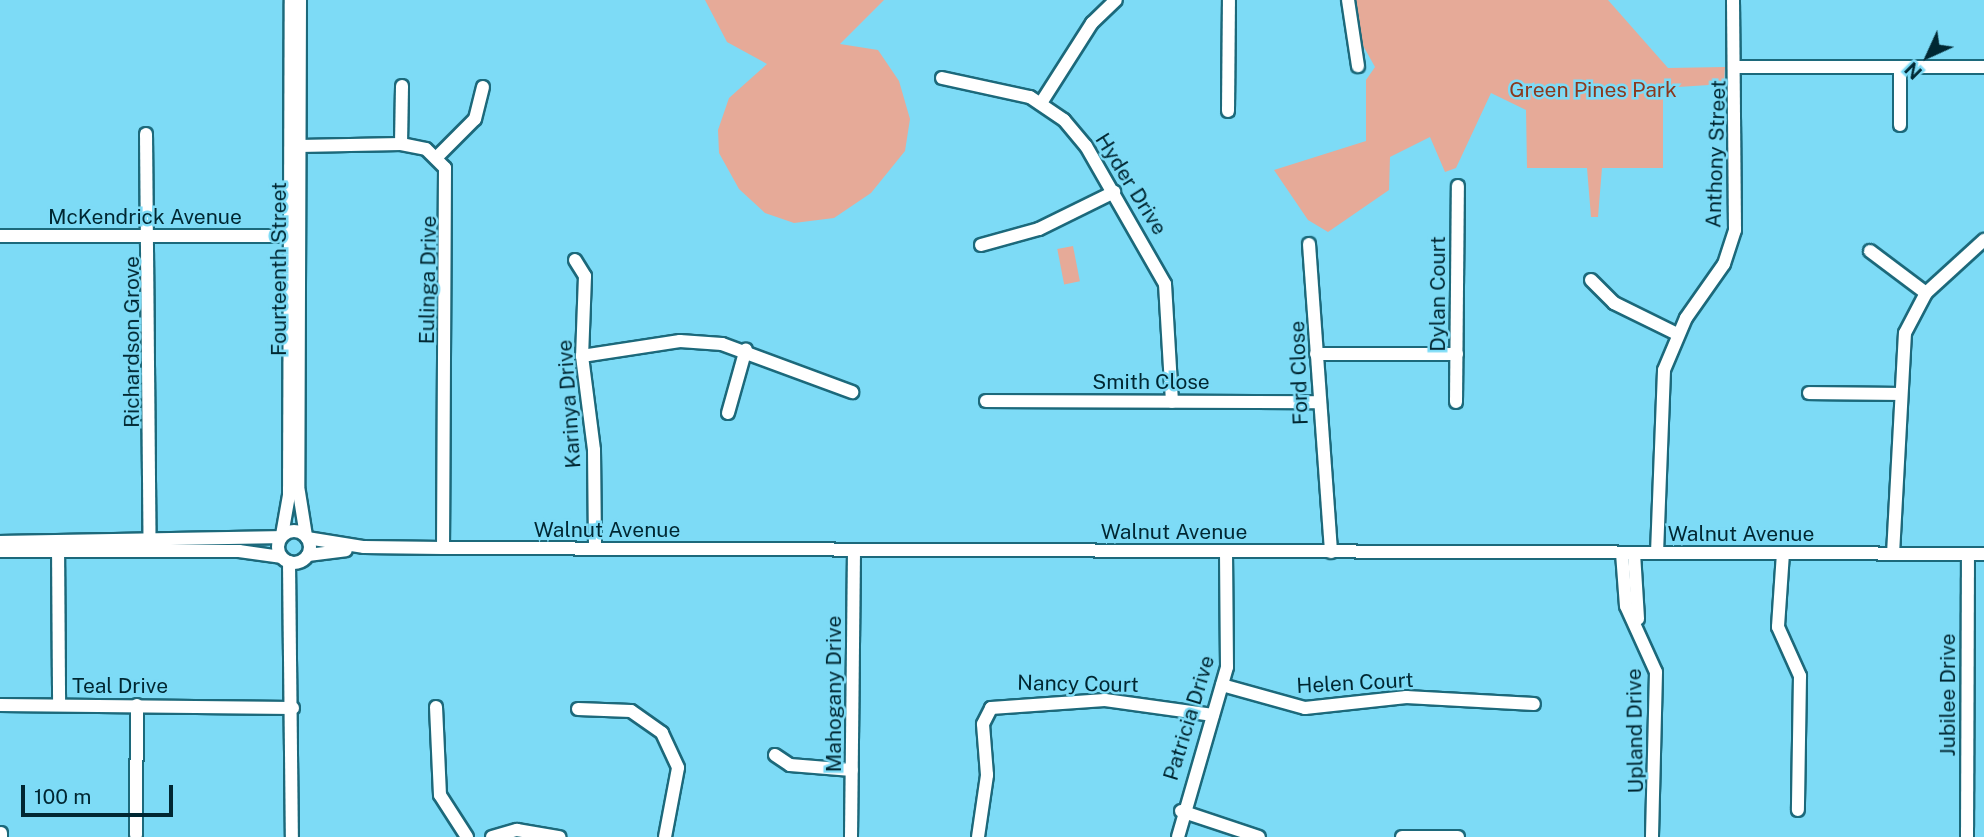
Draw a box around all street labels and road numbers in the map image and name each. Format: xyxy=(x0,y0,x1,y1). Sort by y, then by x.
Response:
street label: Anthony Street xyxy=(1701,80,1731,228)
street label: Hyder Drive xyxy=(1090,129,1172,239)
street label: Fourteenth Street xyxy=(266,182,292,356)
street label: McKendrick Avenue xyxy=(48,204,242,230)
street label: Eulinga Drive xyxy=(414,215,442,345)
street label: Dylan Court xyxy=(1425,236,1451,352)
street label: Richardson Grove xyxy=(119,256,145,428)
street label: Ford Close xyxy=(1285,320,1313,426)
street label: Karinya Drive xyxy=(552,339,586,469)
street label: Smith Close xyxy=(1092,369,1210,395)
street label: Walnut Avenue xyxy=(534,517,680,543)
street label: Walnut Avenue xyxy=(1101,519,1247,545)
street label: Walnut Avenue xyxy=(1668,521,1814,547)
street label: Mahogany Drive xyxy=(821,616,847,772)
street label: Jubilee Drive xyxy=(1935,633,1961,757)
street label: Patricia Drive xyxy=(1158,652,1220,784)
street label: Helen Court xyxy=(1296,667,1414,699)
street label: Upland Drive xyxy=(1621,668,1649,794)
street label: Nancy Court xyxy=(1017,670,1139,698)
street label: Teal Drive xyxy=(72,673,168,699)

